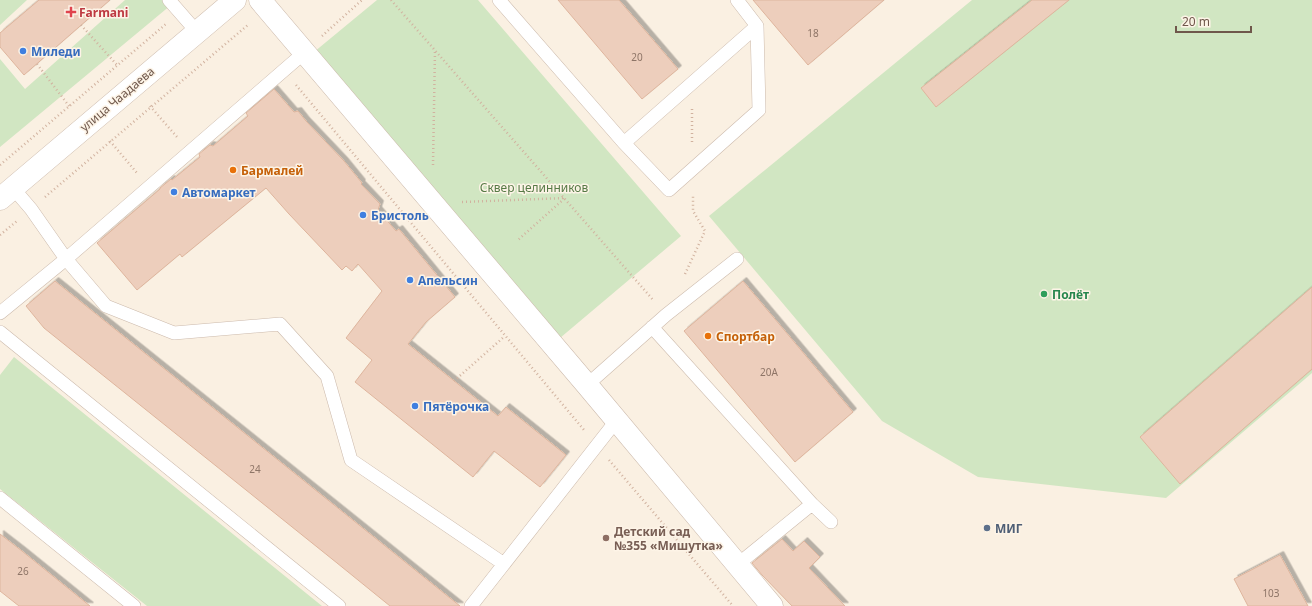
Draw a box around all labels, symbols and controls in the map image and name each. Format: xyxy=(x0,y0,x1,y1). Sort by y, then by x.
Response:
place label: Farmani xyxy=(79,4,128,21)
marker: Farmani xyxy=(66,7,76,17)
scale bar xyxy=(1176,8,1251,34)
text: 20 m xyxy=(1182,13,1210,30)
house number: 18 xyxy=(807,26,819,40)
place label: Миледи xyxy=(31,43,81,60)
marker: Миледи xyxy=(18,46,28,56)
house number: 20 xyxy=(631,50,643,64)
street label: улица Чаадаева xyxy=(76,63,158,135)
place label: Бармалей xyxy=(241,162,303,179)
marker: Бармалей xyxy=(228,165,238,175)
park label: Сквер целинников xyxy=(480,179,588,196)
place label: Автомаркет xyxy=(182,184,256,201)
marker: Автомаркет xyxy=(169,187,179,197)
place label: Бристоль xyxy=(371,207,429,224)
marker: Бристоль xyxy=(358,210,368,220)
place label: Апельсин xyxy=(418,272,478,289)
marker: Апельсин xyxy=(405,275,415,285)
place label: Полёт xyxy=(1052,286,1089,303)
marker: Полёт xyxy=(1039,289,1049,299)
place label: Спортбар xyxy=(716,328,775,345)
marker: Спортбар xyxy=(703,331,713,341)
house number: 20А xyxy=(760,365,779,379)
place label: Пятёрочка xyxy=(423,398,489,415)
marker: Пятёрочка xyxy=(410,401,420,411)
house number: 24 xyxy=(249,462,261,476)
place label: МИГ xyxy=(995,520,1023,537)
place label: Детский сад №355 «Мишутка» xyxy=(614,523,723,554)
marker: МИГ xyxy=(982,523,992,533)
marker: Детский сад №355 «Мишутка» xyxy=(601,533,611,543)
house number: 26 xyxy=(17,564,29,578)
house number: 10З xyxy=(1262,586,1280,600)

